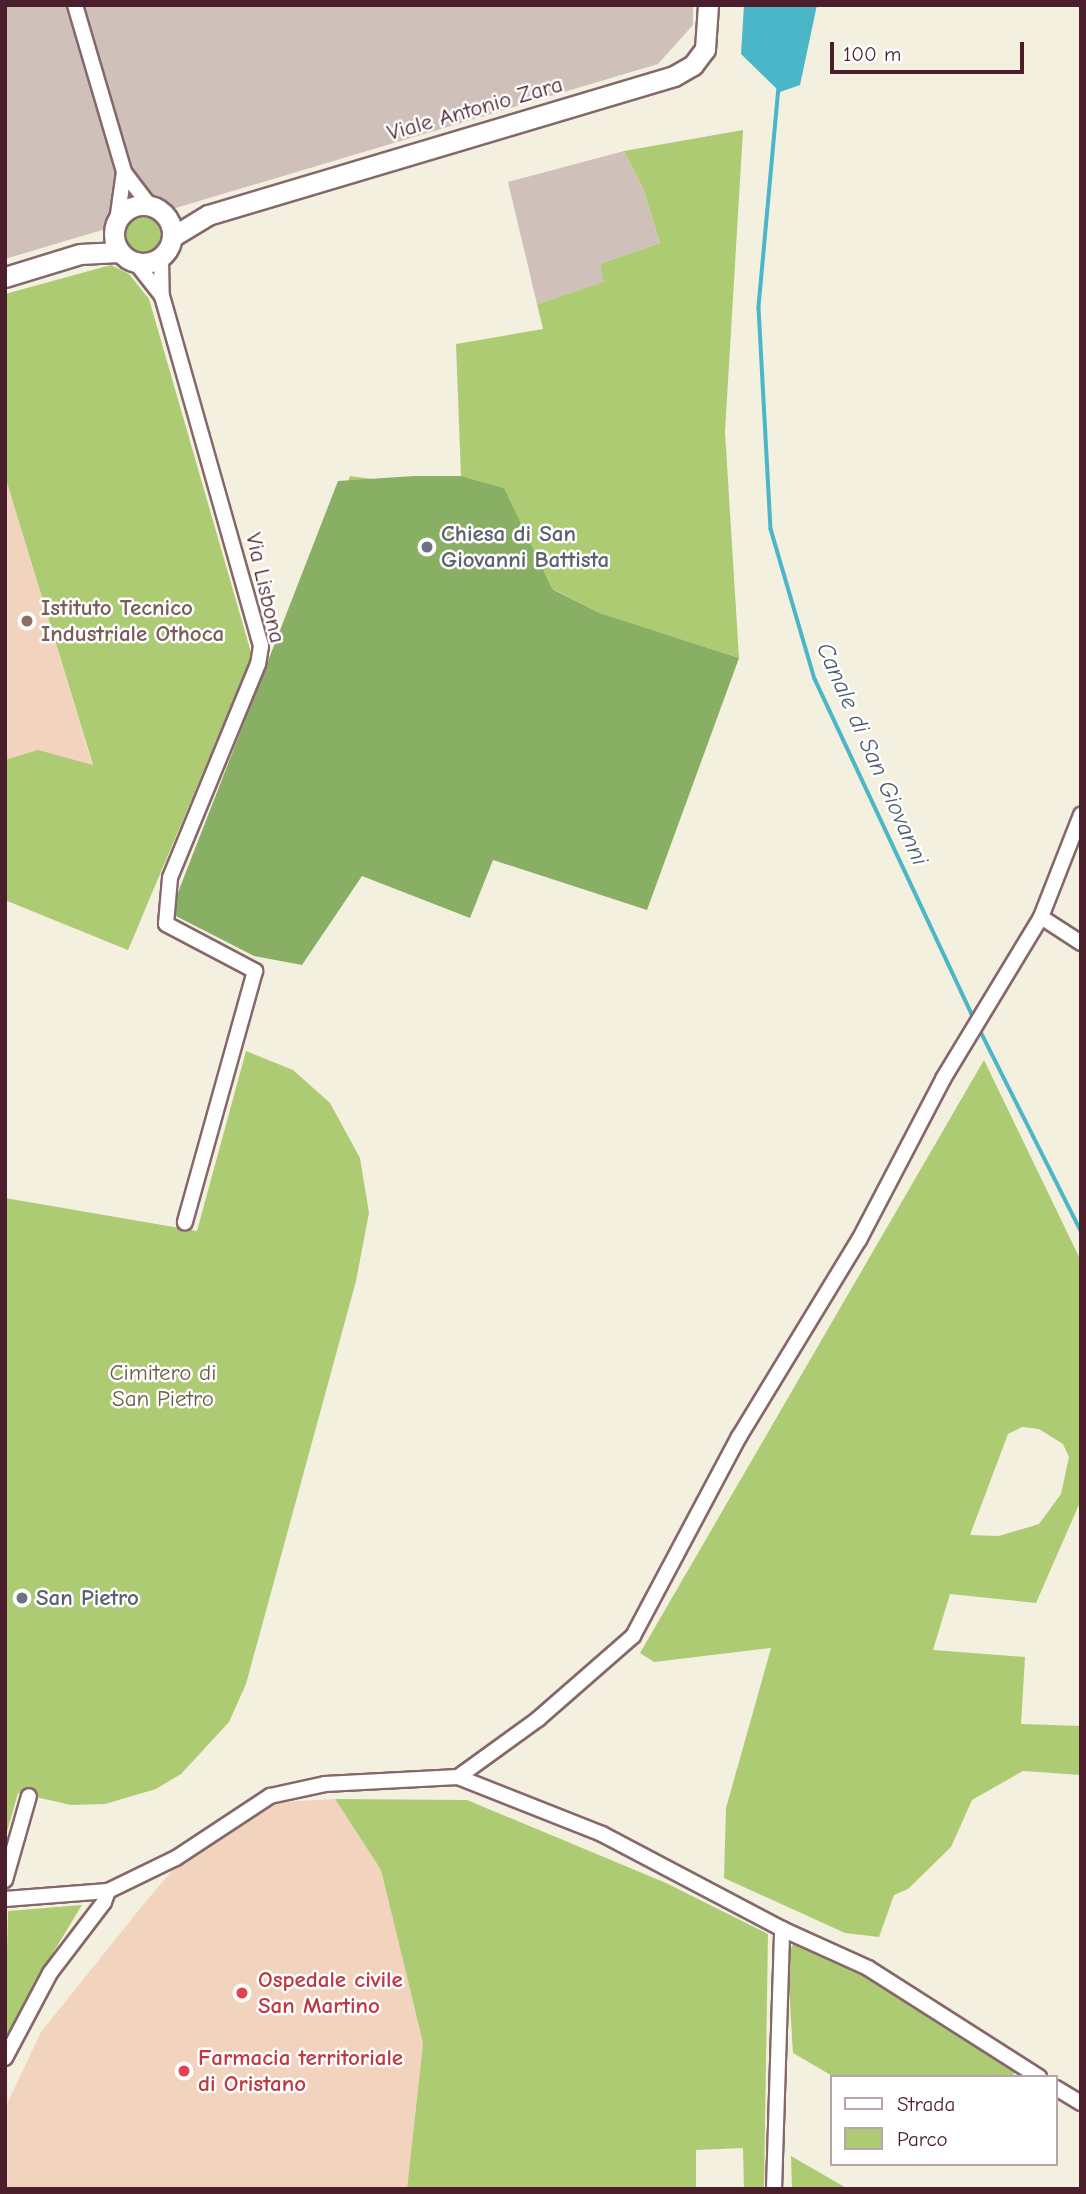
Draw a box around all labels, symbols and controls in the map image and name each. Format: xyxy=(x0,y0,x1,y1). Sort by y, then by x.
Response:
scale bar xyxy=(834,28,1028,72)
text: 100 m xyxy=(843,42,901,66)
street label: Viale Antonio Zara xyxy=(384,71,566,147)
place label: Chiesa di San Giovanni Battista xyxy=(441,520,609,574)
street label: Via Lisbona xyxy=(239,530,291,646)
marker: Chiesa di San Giovanni Battista xyxy=(419,539,435,555)
place label: Istituto Tecnico Industriale Othoca xyxy=(41,594,224,648)
marker: Istituto Tecnico Industriale Othoca xyxy=(19,613,35,629)
water label: Canale di San Giovanni xyxy=(810,638,934,870)
park label: Cimitero di San Pietro xyxy=(109,1359,217,1413)
place label: San Pietro xyxy=(36,1584,139,1612)
marker: San Pietro xyxy=(14,1590,30,1606)
place label: Ospedale civile San Martino xyxy=(258,1966,403,2020)
marker: Ospedale civile San Martino xyxy=(232,1983,252,2003)
place label: Farmacia territoriale di Oristano xyxy=(198,2044,403,2098)
marker: Farmacia territoriale di Oristano xyxy=(176,2063,192,2079)
legend xyxy=(830,2075,1058,2166)
text: Strada xyxy=(897,2092,955,2116)
text: Parco xyxy=(897,2127,948,2151)

